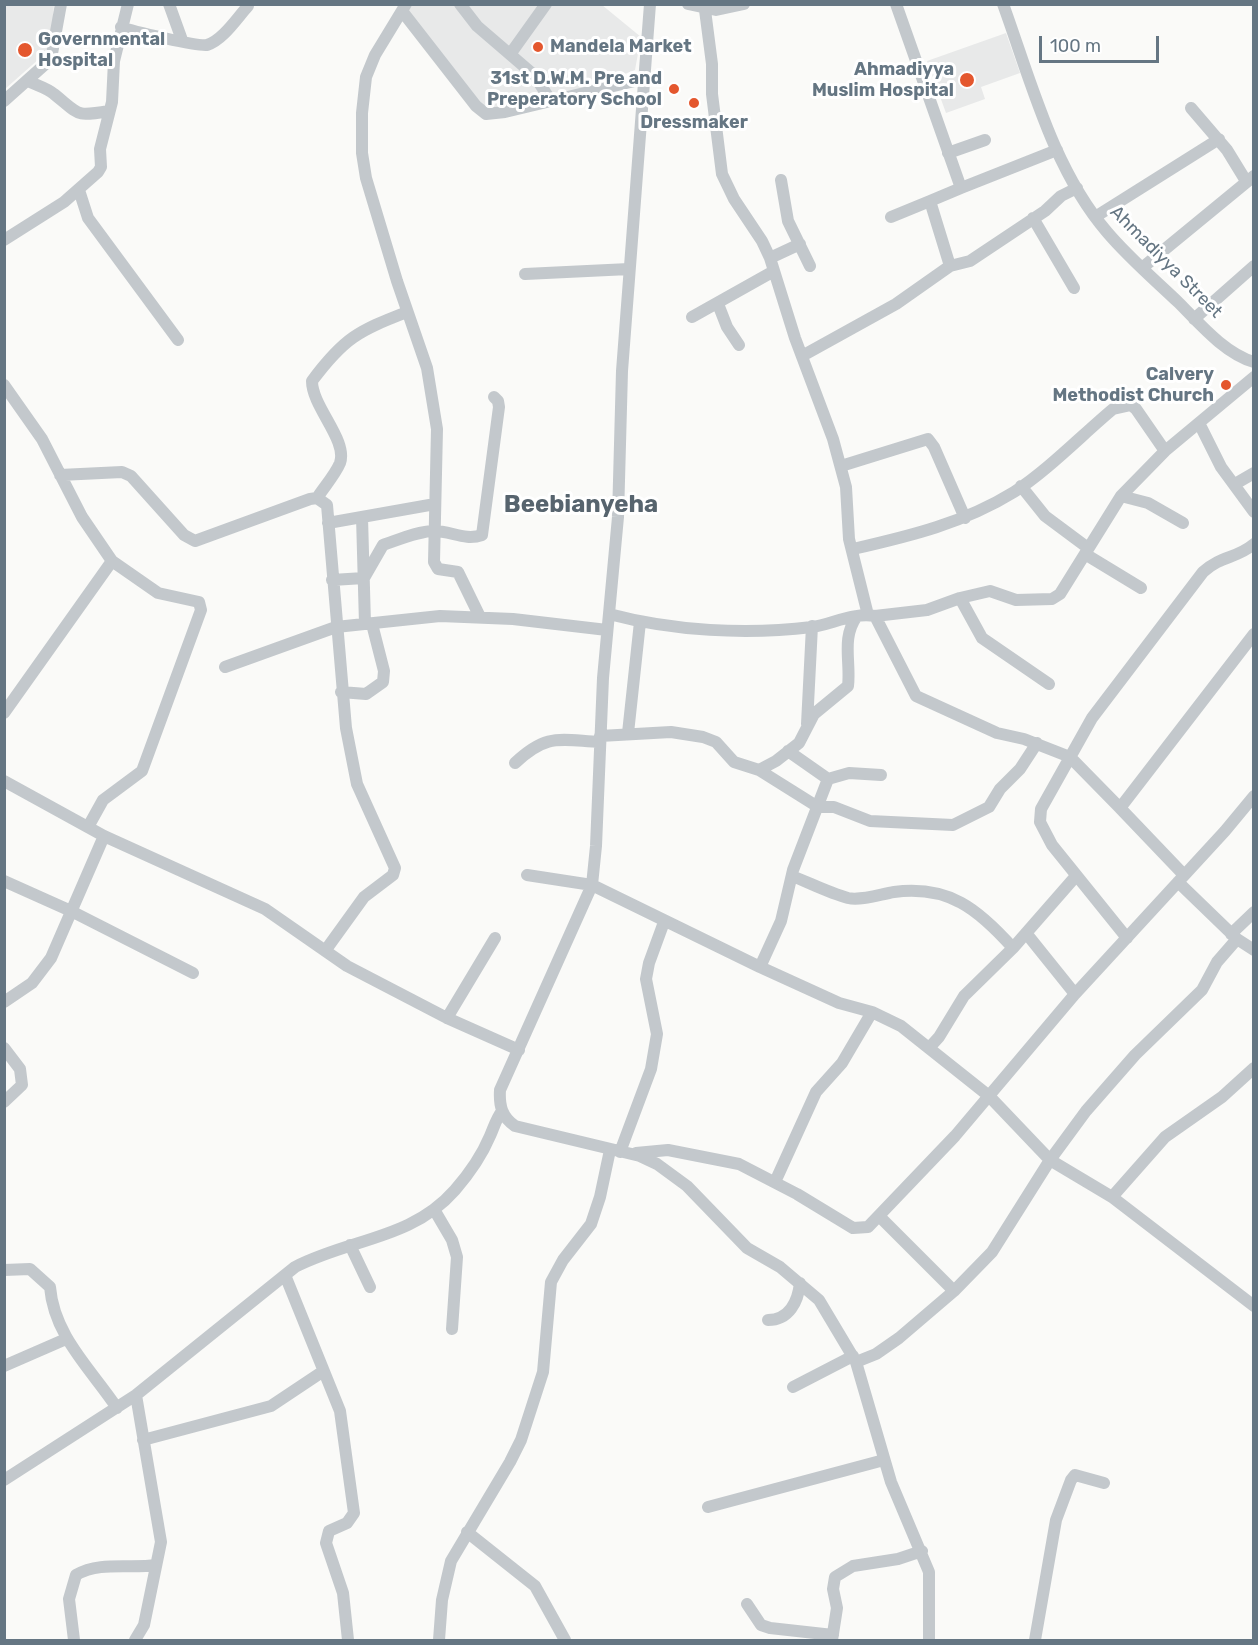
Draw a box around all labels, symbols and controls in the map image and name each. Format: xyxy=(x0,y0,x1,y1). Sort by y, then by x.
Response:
scale bar xyxy=(1042,24,1162,62)
place label: Governmental Hospital xyxy=(38,29,165,72)
text: 100 m xyxy=(1050,35,1101,57)
place label: Mandela Market xyxy=(550,36,692,58)
marker: Mandela Market xyxy=(531,40,545,54)
marker: Governmental Hospital xyxy=(16,41,34,59)
place label: Ahmadiyya Muslim Hospital xyxy=(812,59,954,101)
place label: 31st D.W.M. Pre and Preperatory School xyxy=(487,68,662,110)
marker: Ahmadiyya Muslim Hospital xyxy=(958,71,976,89)
marker: 31st D.W.M. Pre and Preperatory School xyxy=(667,82,681,96)
marker: Dressmaker xyxy=(687,96,701,110)
place label: Dressmaker xyxy=(640,112,748,134)
street label: Ahmadiyya Street xyxy=(1105,201,1227,323)
place label: Calvery Methodist Church xyxy=(1052,364,1214,406)
marker: Calvery Methodist Church xyxy=(1219,378,1233,392)
district label: Beebianyeha xyxy=(504,491,658,519)

